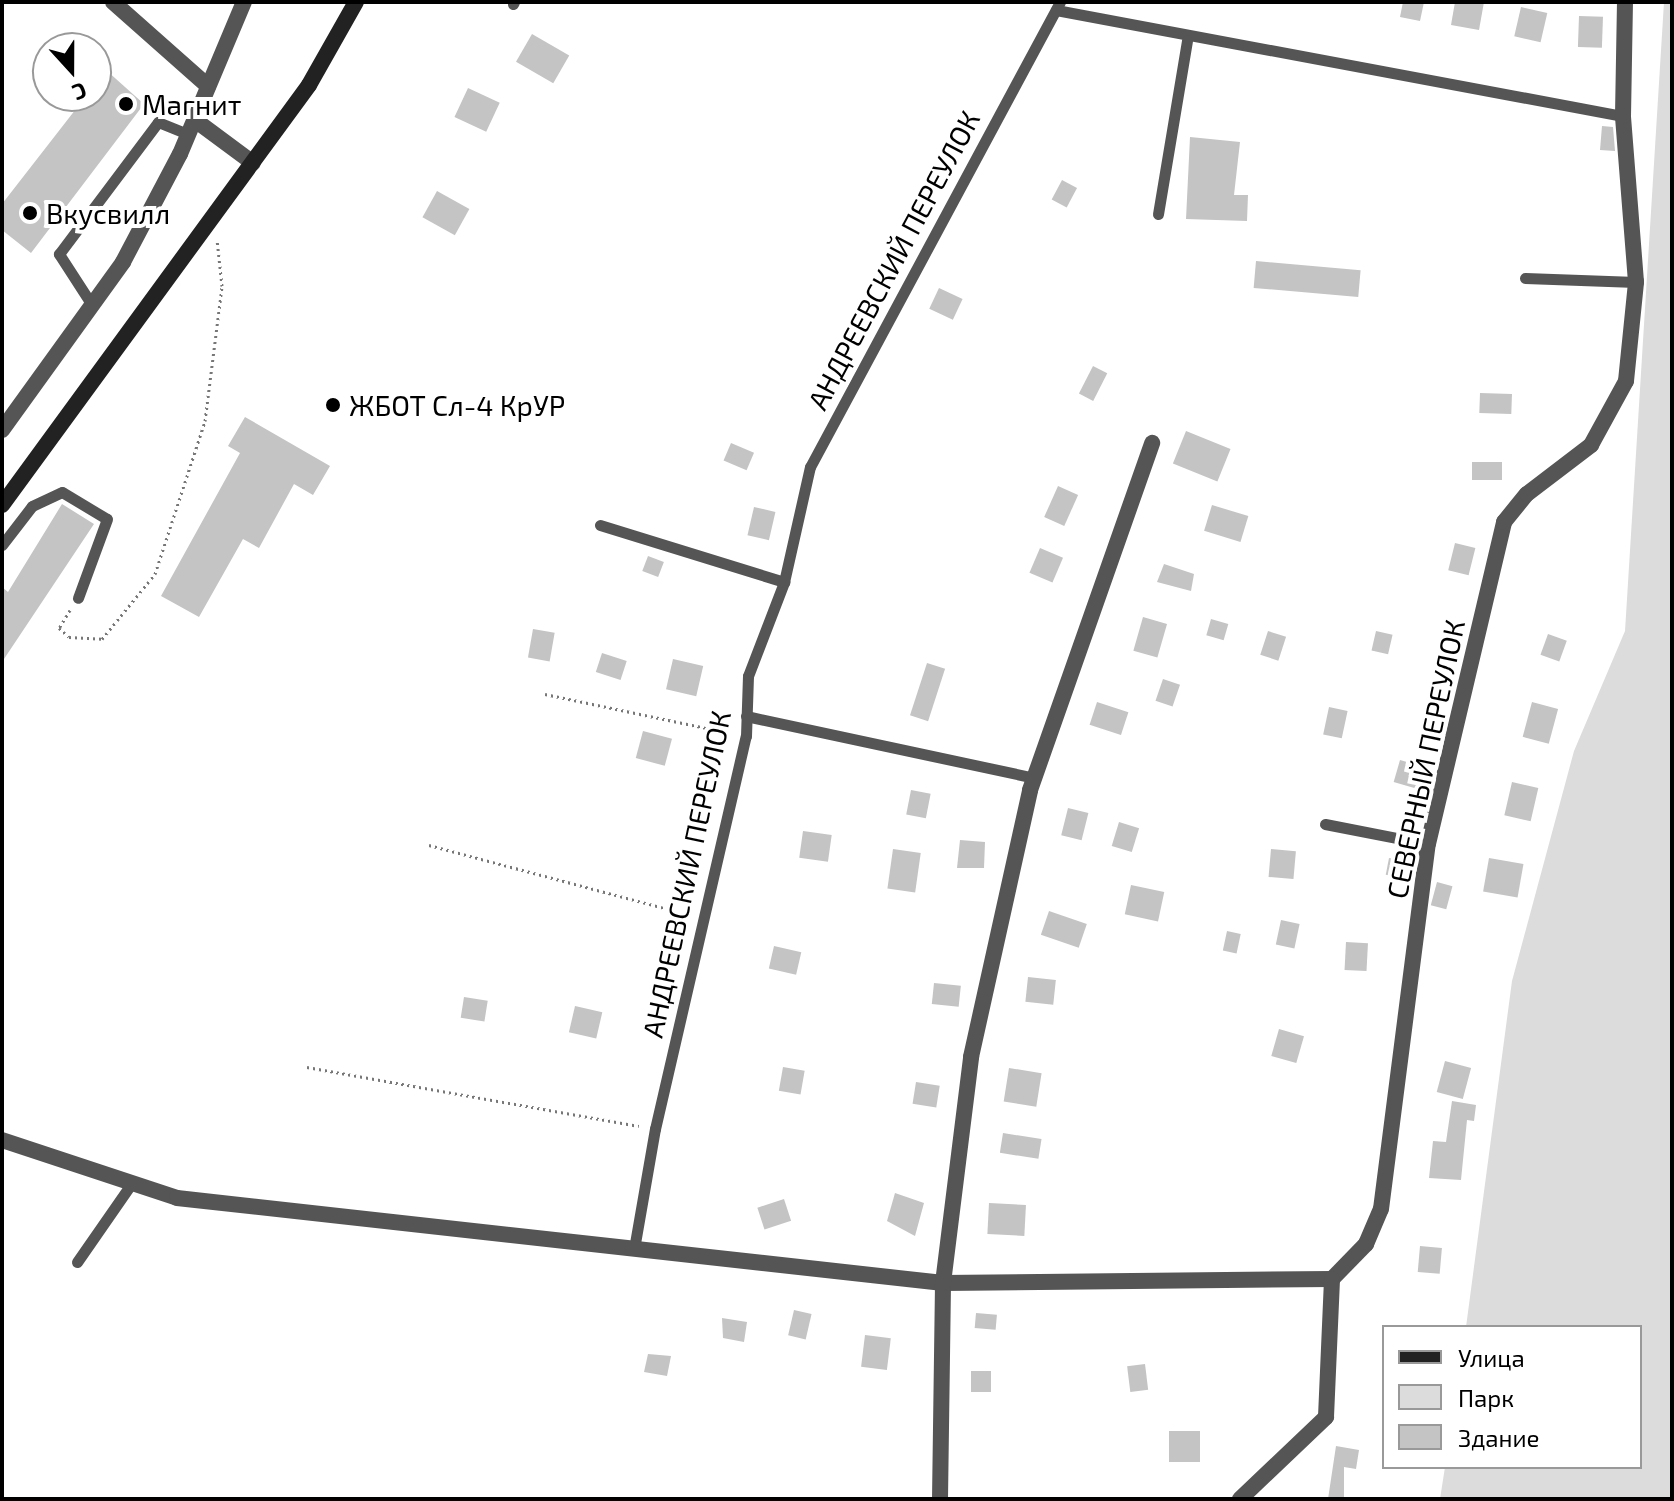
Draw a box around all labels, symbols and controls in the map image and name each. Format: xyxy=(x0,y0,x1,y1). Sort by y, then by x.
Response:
north arrow xyxy=(32,32,112,112)
text: С xyxy=(69,78,91,107)
place label: Магнит xyxy=(142,87,241,121)
marker: Магнит xyxy=(117,95,135,113)
street label: АНДРЕЕВСКИЙ ПЕРЕУЛОК xyxy=(800,105,986,415)
place label: Вкусвилл xyxy=(46,196,170,230)
marker: Вкусвилл xyxy=(21,204,39,222)
place label: ЖБОТ Сл-4 КрУР xyxy=(349,388,565,422)
marker: ЖБОТ Сл-4 КрУР xyxy=(324,396,342,414)
street label: СЕВЕРНЫЙ ПЕРЕУЛОК xyxy=(1379,617,1471,901)
street label: АНДРЕЕВСКИЙ ПЕРЕУЛОК xyxy=(635,707,737,1041)
legend xyxy=(1382,1325,1642,1469)
text: Улица xyxy=(1458,1343,1525,1372)
text: Парк xyxy=(1458,1383,1514,1412)
text: Здание xyxy=(1458,1423,1540,1452)

